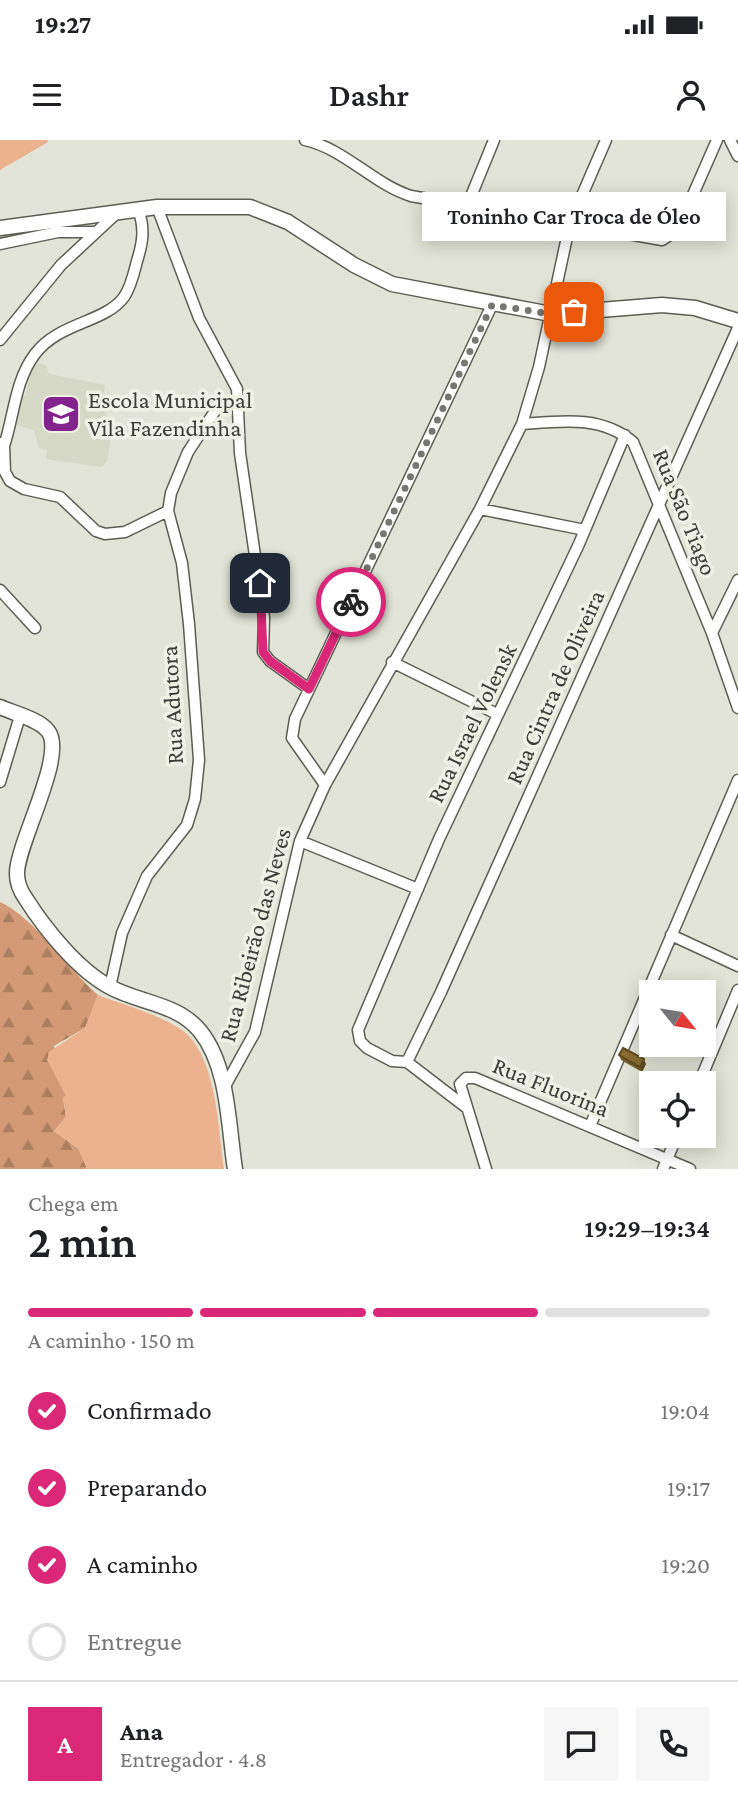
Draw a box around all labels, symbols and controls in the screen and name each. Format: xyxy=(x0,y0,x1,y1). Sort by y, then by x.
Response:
text: 19:27 xyxy=(35,10,91,39)
icon: menu xyxy=(28,76,66,114)
icon: person xyxy=(672,76,710,114)
text: Dashr xyxy=(329,77,409,113)
callout: Toninho Car Troca de Óleo xyxy=(422,193,726,242)
text: Toninho Car Troca de Óleo xyxy=(447,203,701,229)
pin xyxy=(544,282,604,342)
icon: bag xyxy=(555,293,593,331)
place label: Escola Municipal Vila Fazendinha xyxy=(88,386,252,441)
school or university icon: Escola Municipal Vila Fazendinha xyxy=(40,393,82,435)
street label: Rua São Tiago xyxy=(648,445,723,579)
pin xyxy=(230,553,290,613)
icon: home xyxy=(241,564,279,602)
courier xyxy=(316,567,386,637)
icon: bike xyxy=(332,583,370,621)
street label: Rua Cintra de Oliveira xyxy=(500,586,609,788)
street label: Rua Israel Volensk xyxy=(421,638,522,807)
street label: Rua Adutora xyxy=(155,645,188,765)
street label: Rua Ribeirão das Neves xyxy=(213,825,296,1045)
north arrow xyxy=(639,980,716,1057)
map controls xyxy=(639,980,716,1148)
street label: Rua Fluorina xyxy=(489,1051,613,1122)
button: locate xyxy=(639,1071,716,1148)
text: Chega em xyxy=(28,1190,119,1216)
text: 19:29–19:34 xyxy=(585,1214,710,1243)
text: 2 min xyxy=(28,1216,136,1267)
text: A caminho · 150 m xyxy=(28,1327,195,1353)
icon: check xyxy=(28,1392,66,1430)
text: Confirmado xyxy=(87,1396,212,1425)
text: 19:04 xyxy=(661,1398,710,1424)
icon: check xyxy=(28,1469,66,1507)
text: Preparando xyxy=(87,1473,207,1502)
text: 19:17 xyxy=(667,1475,710,1501)
icon: check xyxy=(28,1546,66,1584)
text: A caminho xyxy=(87,1550,198,1579)
text: 19:20 xyxy=(661,1552,710,1578)
text: Entregue xyxy=(87,1627,182,1656)
button: chat xyxy=(544,1707,618,1781)
button: phone xyxy=(636,1707,710,1781)
text: Ana xyxy=(120,1717,163,1746)
text: A xyxy=(57,1730,73,1759)
text: Entregador · 4.8 xyxy=(120,1746,267,1772)

